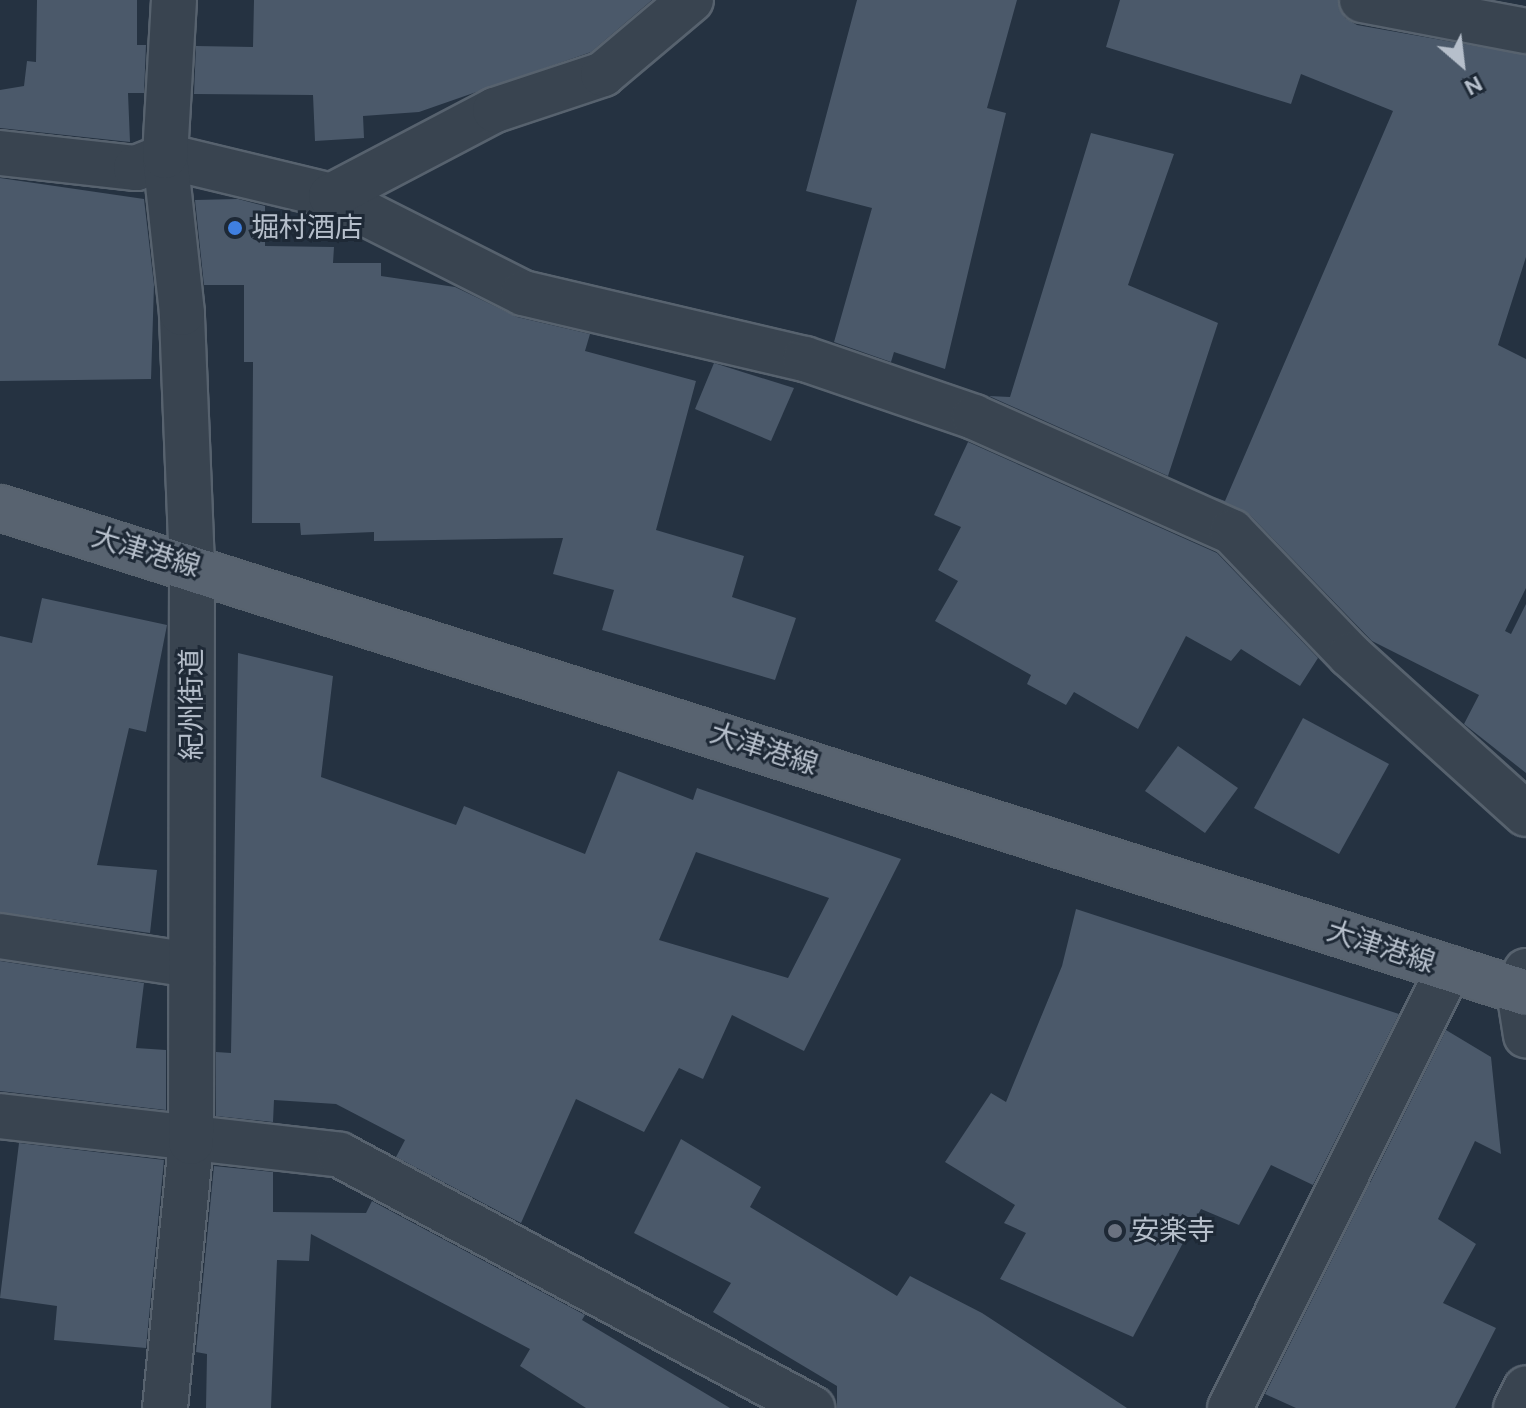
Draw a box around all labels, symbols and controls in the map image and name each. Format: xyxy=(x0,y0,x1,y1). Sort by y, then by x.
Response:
north arrow xyxy=(1422,24,1502,104)
text: N xyxy=(1460,69,1487,102)
place label: 堀村酒店 xyxy=(251,211,363,245)
marker: 堀村酒店 xyxy=(226,219,244,237)
street label: 大津港線 xyxy=(88,520,204,584)
street label: 紀州街道 xyxy=(175,648,209,760)
street label: 大津港線 xyxy=(706,716,822,782)
street label: 大津港線 xyxy=(1323,914,1439,980)
place label: 安楽寺 xyxy=(1131,1214,1215,1248)
marker: 安楽寺 xyxy=(1106,1222,1124,1240)

